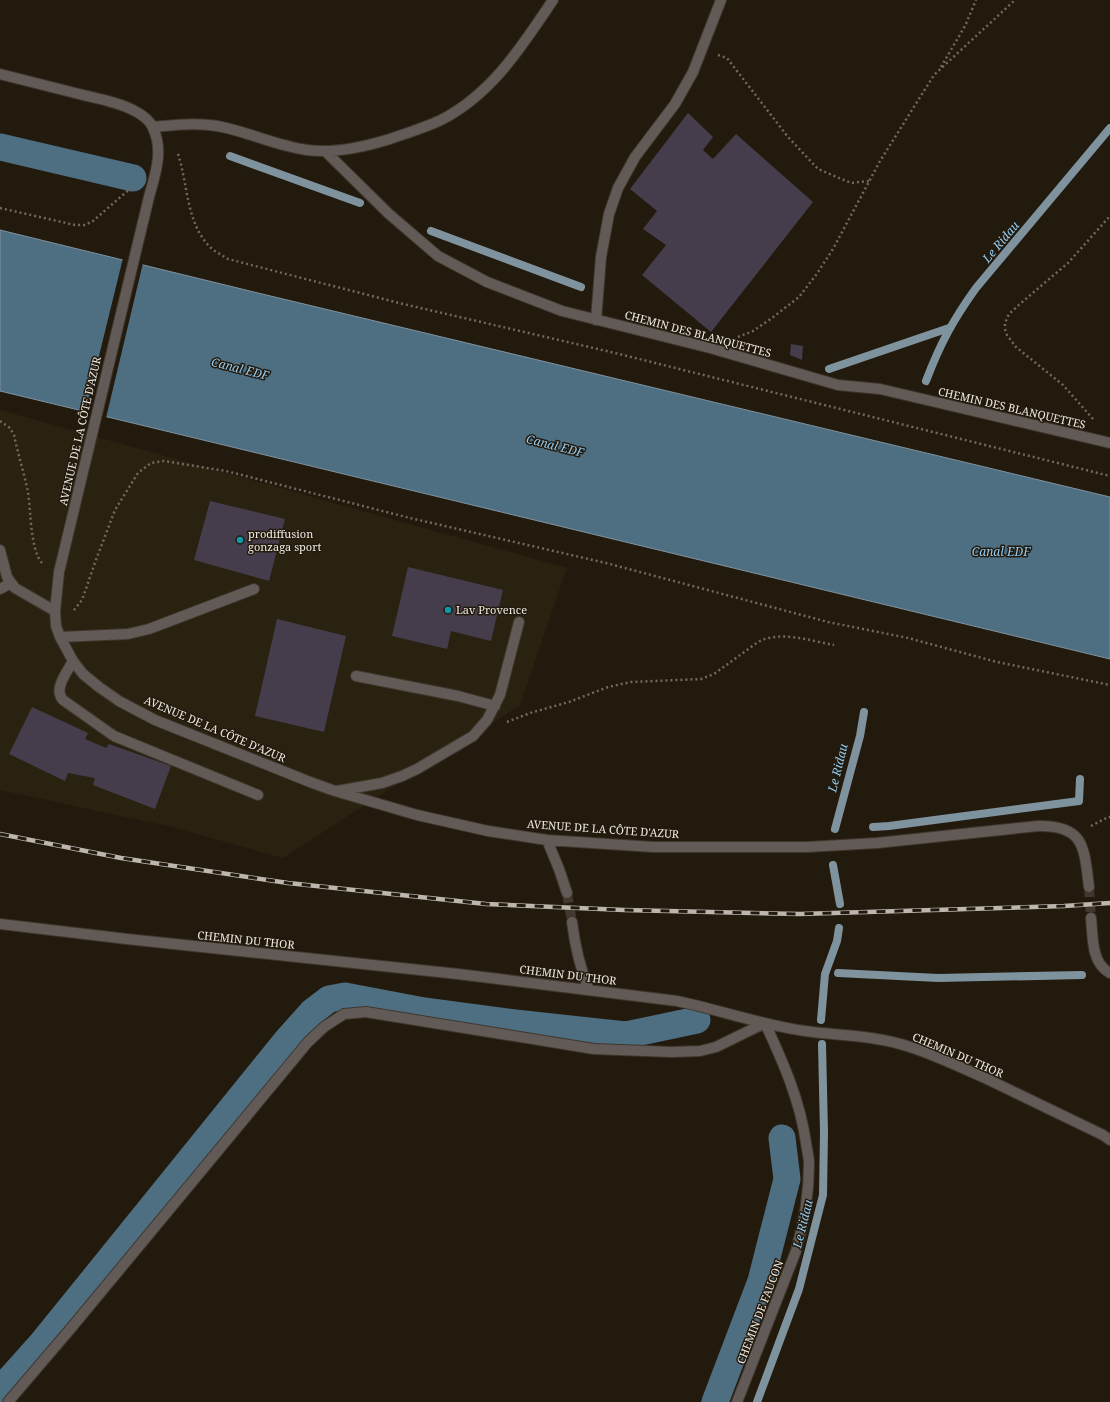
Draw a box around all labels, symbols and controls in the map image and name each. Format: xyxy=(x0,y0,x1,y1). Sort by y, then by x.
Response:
water label: Le Ridau xyxy=(978,217,1023,267)
street label: CHEMIN DES BLANQUETTES xyxy=(623,307,773,360)
water label: Canal EDF xyxy=(210,353,272,384)
street label: AVENUE DE LA CÔTE D'AZUR xyxy=(55,354,104,507)
street label: CHEMIN DES BLANQUETTES xyxy=(937,383,1087,432)
water label: Canal EDF xyxy=(525,430,587,461)
place label: prodiffusion gonzaga sport xyxy=(248,526,321,554)
marker: prodiffusion gonzaga sport xyxy=(235,535,245,545)
water label: Canal EDF xyxy=(972,543,1031,560)
place label: Lav Provence xyxy=(456,602,527,617)
marker: Lav Provence xyxy=(443,605,453,615)
street label: AVENUE DE LA CÔTE D'AZUR xyxy=(142,692,289,766)
water label: Le Ridau xyxy=(823,742,852,795)
street label: AVENUE DE LA CÔTE D'AZUR xyxy=(527,816,680,841)
street label: CHEMIN DU THOR xyxy=(197,927,296,952)
street label: CHEMIN DU THOR xyxy=(519,961,618,988)
street label: CHEMIN DU THOR xyxy=(910,1029,1007,1081)
water label: Le Ridau xyxy=(788,1198,817,1251)
street label: CHEMIN DE FAUCON xyxy=(733,1257,786,1366)

